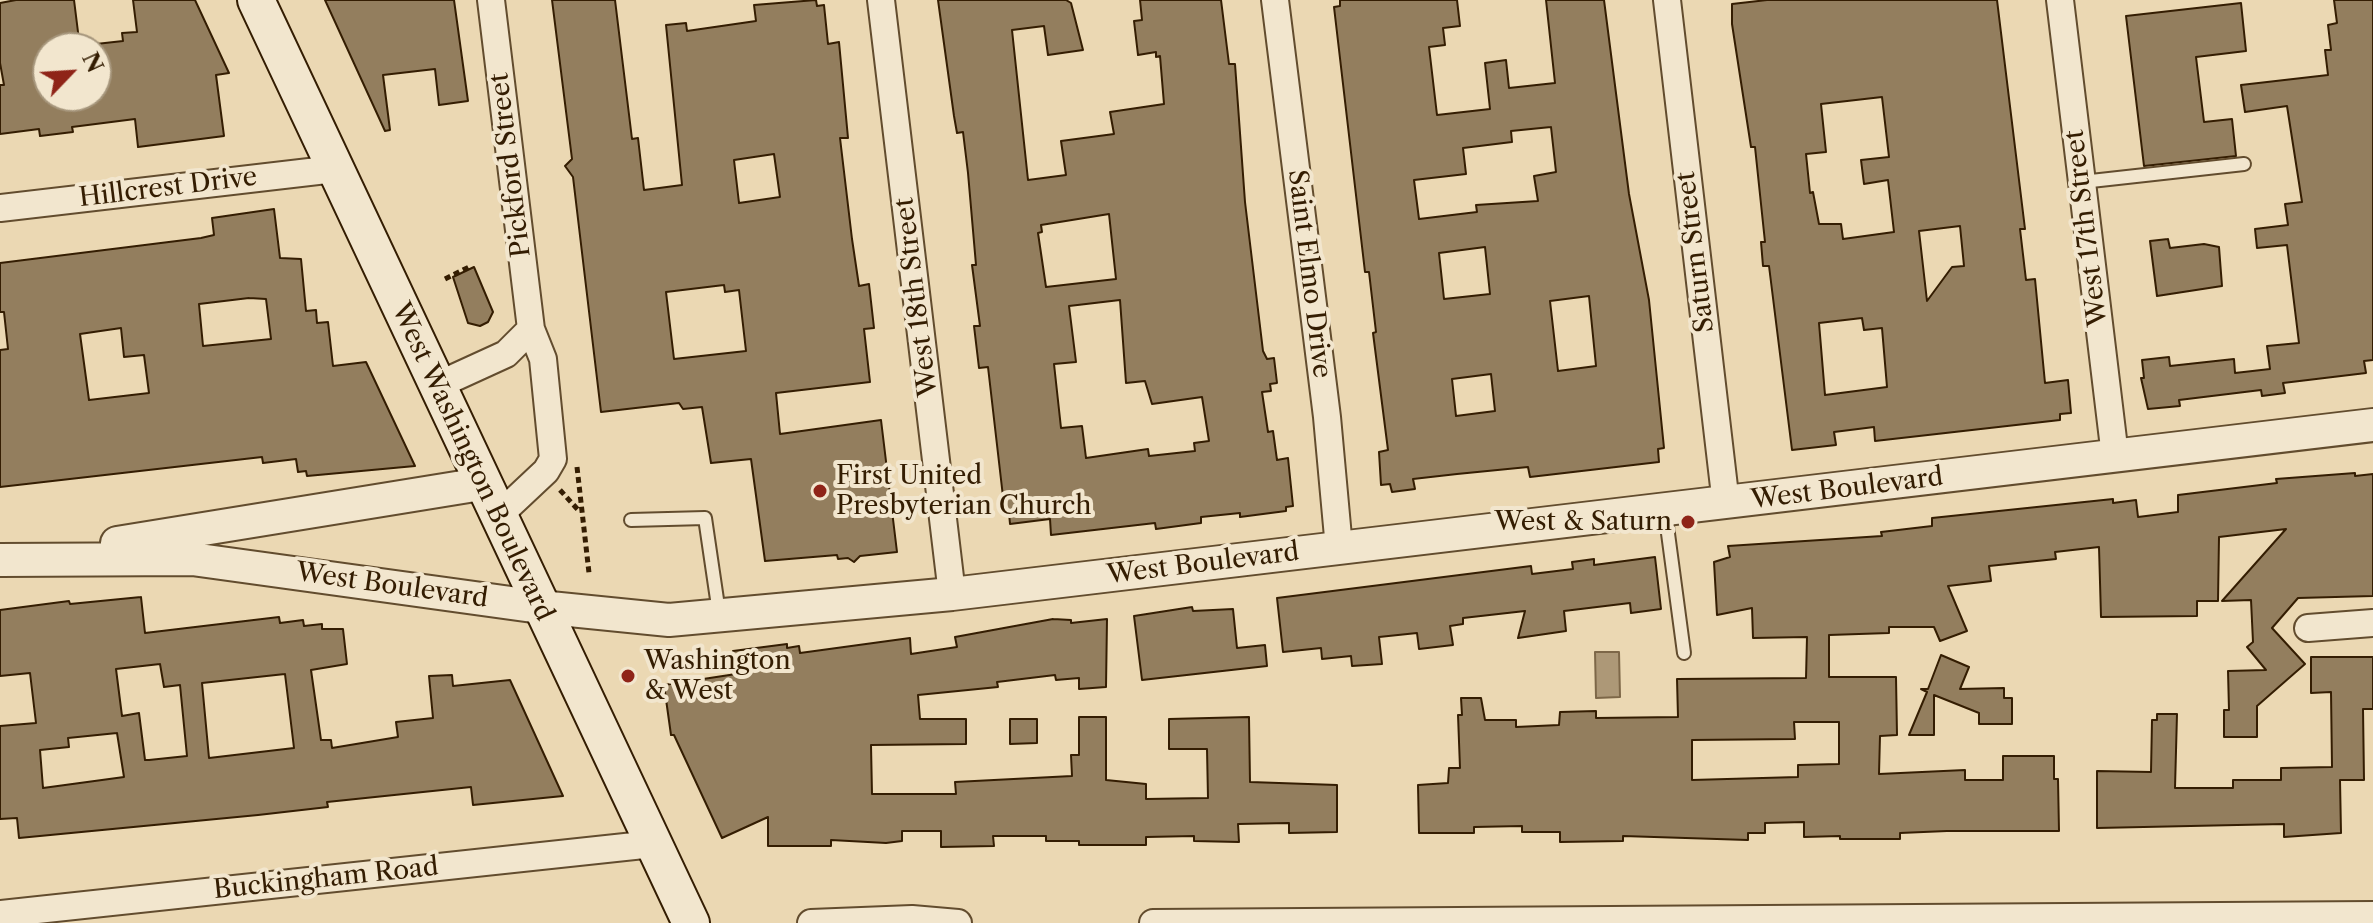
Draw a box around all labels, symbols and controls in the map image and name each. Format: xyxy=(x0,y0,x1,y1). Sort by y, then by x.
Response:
north arrow xyxy=(32,32,112,112)
text: N xyxy=(76,48,109,77)
street label: Pickford Street xyxy=(484,71,538,259)
street label: West 17th Street xyxy=(2059,128,2115,328)
street label: Hillcrest Drive xyxy=(77,162,259,214)
street label: Saint Elmo Drive xyxy=(1281,168,1337,380)
street label: Saturn Street xyxy=(1671,170,1721,334)
street label: West 18th Street xyxy=(889,196,945,398)
street label: West Washington Boulevard xyxy=(384,298,560,626)
place label: First United Presbyterian Church xyxy=(836,460,1092,522)
street label: West Boulevard xyxy=(1749,462,1945,516)
marker: First United Presbyterian Church xyxy=(811,482,829,500)
place label: West & Saturn xyxy=(1494,506,1672,538)
marker: West & Saturn xyxy=(1679,513,1697,531)
street label: West Boulevard xyxy=(1105,537,1301,591)
street label: West Boulevard xyxy=(294,557,490,615)
place label: Washington & West xyxy=(644,645,791,706)
marker: Washington & West xyxy=(619,667,637,685)
street label: Buckingham Road xyxy=(212,852,440,906)

